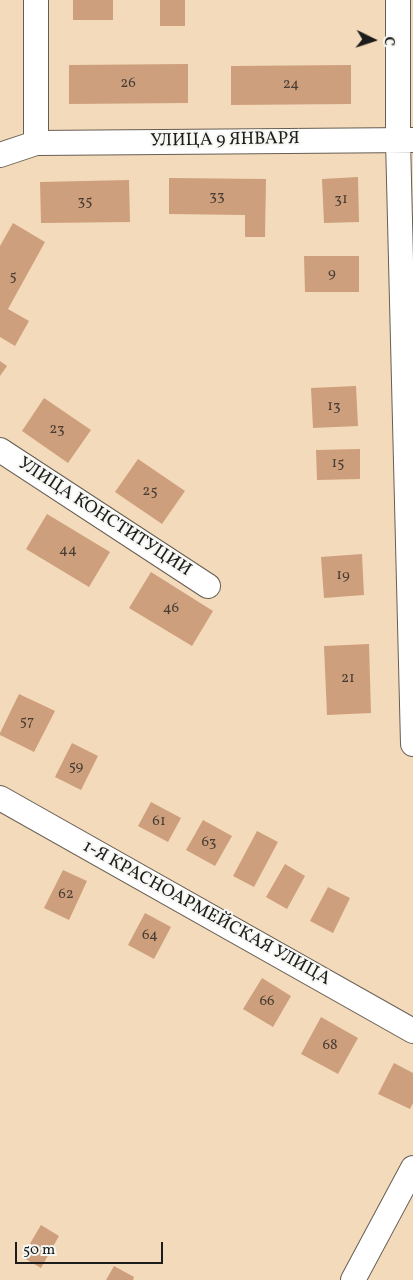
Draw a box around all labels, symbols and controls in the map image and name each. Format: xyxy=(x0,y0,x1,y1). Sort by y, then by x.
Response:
north arrow xyxy=(348,15,398,65)
text: С xyxy=(379,36,398,46)
house number: 26 xyxy=(120,75,136,93)
house number: 24 xyxy=(283,76,299,94)
street label: УЛИЦА 9 ЯНВАРЯ xyxy=(150,129,300,153)
house number: 33 xyxy=(209,188,225,206)
house number: 31 xyxy=(334,191,348,209)
house number: 35 xyxy=(78,193,92,211)
house number: 9 xyxy=(328,265,336,283)
house number: 5 xyxy=(9,268,17,286)
house number: 13 xyxy=(327,398,341,416)
house number: 23 xyxy=(49,421,65,439)
street label: УЛИЦА КОНСТИТУЦИИ xyxy=(13,454,195,582)
house number: 15 xyxy=(331,455,345,473)
house number: 25 xyxy=(142,483,158,501)
house number: 44 xyxy=(59,542,77,560)
house number: 19 xyxy=(336,567,350,585)
house number: 46 xyxy=(163,600,179,618)
house number: 21 xyxy=(341,670,355,688)
house number: 57 xyxy=(20,713,34,731)
house number: 59 xyxy=(69,758,83,776)
house number: 61 xyxy=(152,813,166,831)
house number: 63 xyxy=(201,834,217,852)
street label: 1-Я КРАСНОАРМЕЙСКАЯ УЛИЦА xyxy=(78,837,334,991)
house number: 62 xyxy=(58,886,74,904)
house number: 64 xyxy=(142,927,158,945)
house number: 66 xyxy=(259,993,275,1011)
house number: 68 xyxy=(322,1037,338,1055)
scale bar xyxy=(18,1232,165,1264)
text: 50 m xyxy=(23,1240,55,1261)

